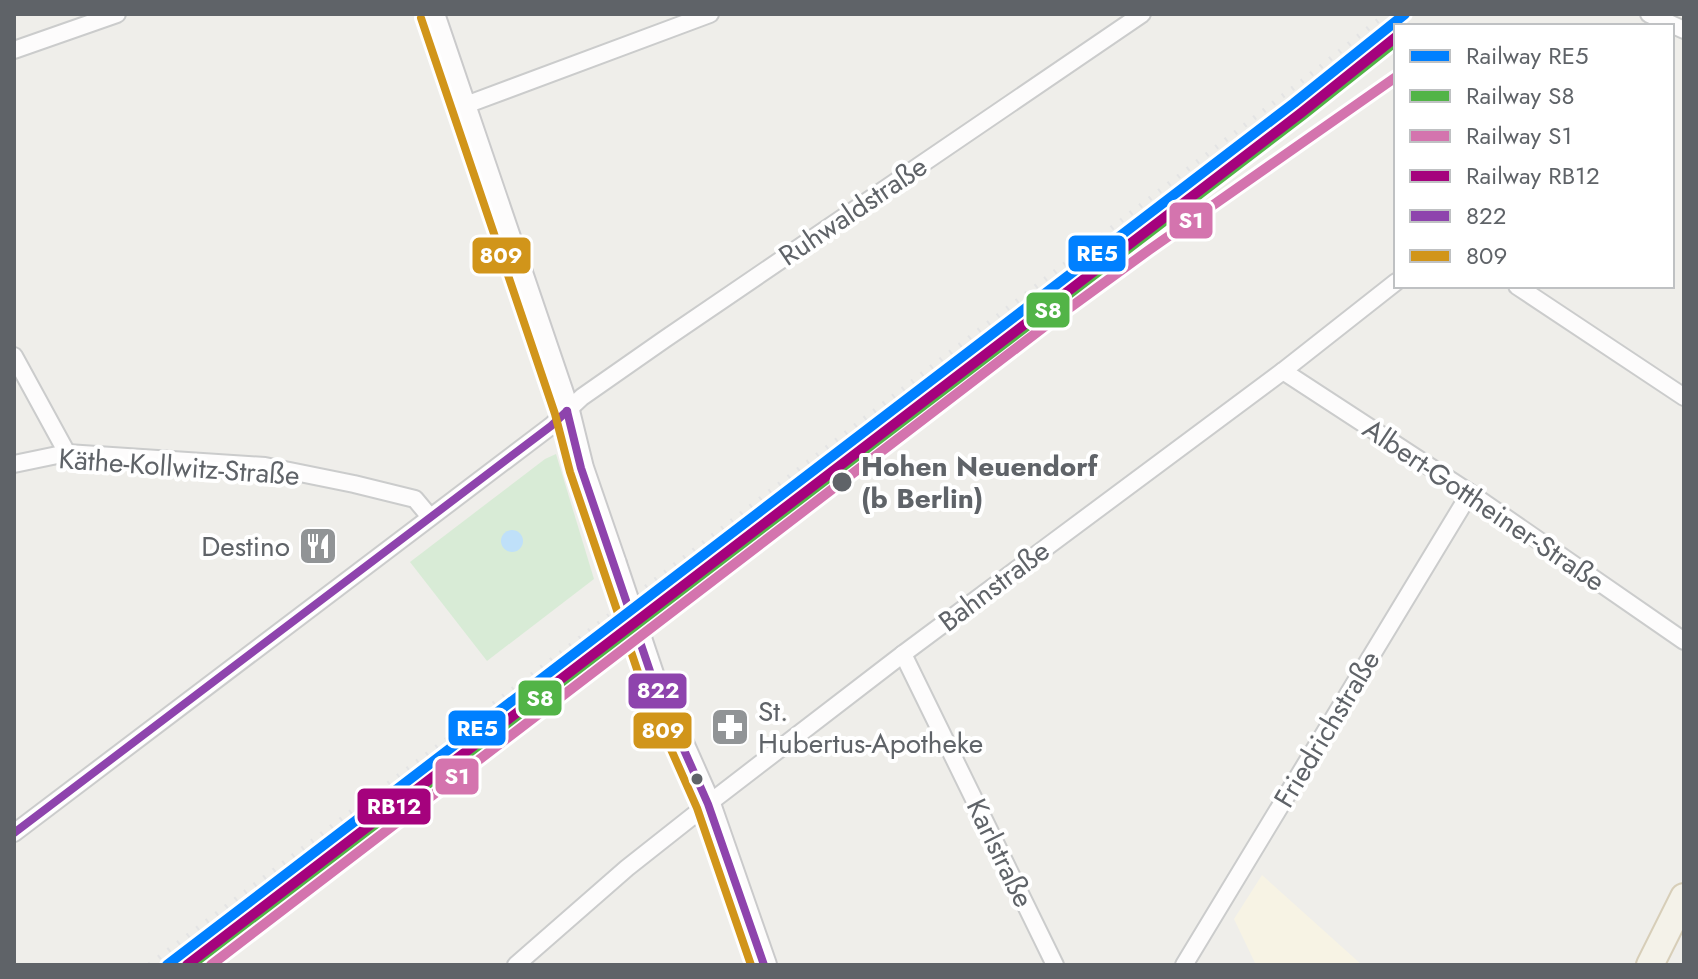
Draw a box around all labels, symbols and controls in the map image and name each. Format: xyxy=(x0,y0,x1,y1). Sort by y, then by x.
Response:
legend xyxy=(1394,24,1674,288)
text: Railway RE5 xyxy=(1466,38,1588,73)
text: Railway S8 xyxy=(1466,78,1575,113)
text: Railway S1 xyxy=(1466,118,1572,153)
street label: Ruhwaldstraße xyxy=(771,146,935,276)
text: Railway RB12 xyxy=(1466,158,1600,193)
text: 822 xyxy=(1466,198,1506,233)
line badge: S1 xyxy=(1168,201,1214,240)
text: S1 xyxy=(1179,204,1203,236)
line badge: RE5 xyxy=(1067,234,1127,273)
line badge: 809 xyxy=(471,236,532,275)
text: RE5 xyxy=(1076,237,1118,269)
text: 809 xyxy=(1466,238,1507,273)
text: 809 xyxy=(479,239,523,271)
line badge: S8 xyxy=(1025,291,1071,329)
text: S8 xyxy=(1034,294,1062,326)
street label: Albert-Gottheiner-Straße xyxy=(1355,409,1613,601)
street label: Käthe-Kollwitz-Straße xyxy=(57,438,301,496)
place label: Hohen Neuendorf (b Berlin) xyxy=(861,446,1099,519)
marker: Hohen Neuendorf (b Berlin) xyxy=(830,470,854,494)
restaurant icon: Destino xyxy=(297,525,339,567)
place label: Destino xyxy=(201,526,290,567)
street label: Bahnstraße xyxy=(930,531,1058,641)
street label: Friedrichstraße xyxy=(1264,643,1390,815)
line badge: 822 xyxy=(627,672,688,710)
text: 822 xyxy=(637,674,679,706)
line badge: S8 xyxy=(517,679,563,717)
text: S8 xyxy=(526,682,554,714)
place label: St. Hubertus-Apotheke xyxy=(758,691,983,764)
pharmacy icon: St. Hubertus-Apotheke xyxy=(709,706,751,748)
line badge: RE5 xyxy=(447,709,507,747)
line badge: 809 xyxy=(632,711,693,750)
text: RE5 xyxy=(456,712,498,744)
text: 809 xyxy=(641,714,685,746)
line badge: S1 xyxy=(434,757,480,796)
text: S1 xyxy=(445,760,469,792)
unlabelled marker xyxy=(689,771,705,787)
line badge: RB12 xyxy=(356,787,432,826)
text: RB12 xyxy=(367,790,421,822)
street label: Karlstraße xyxy=(956,792,1044,914)

